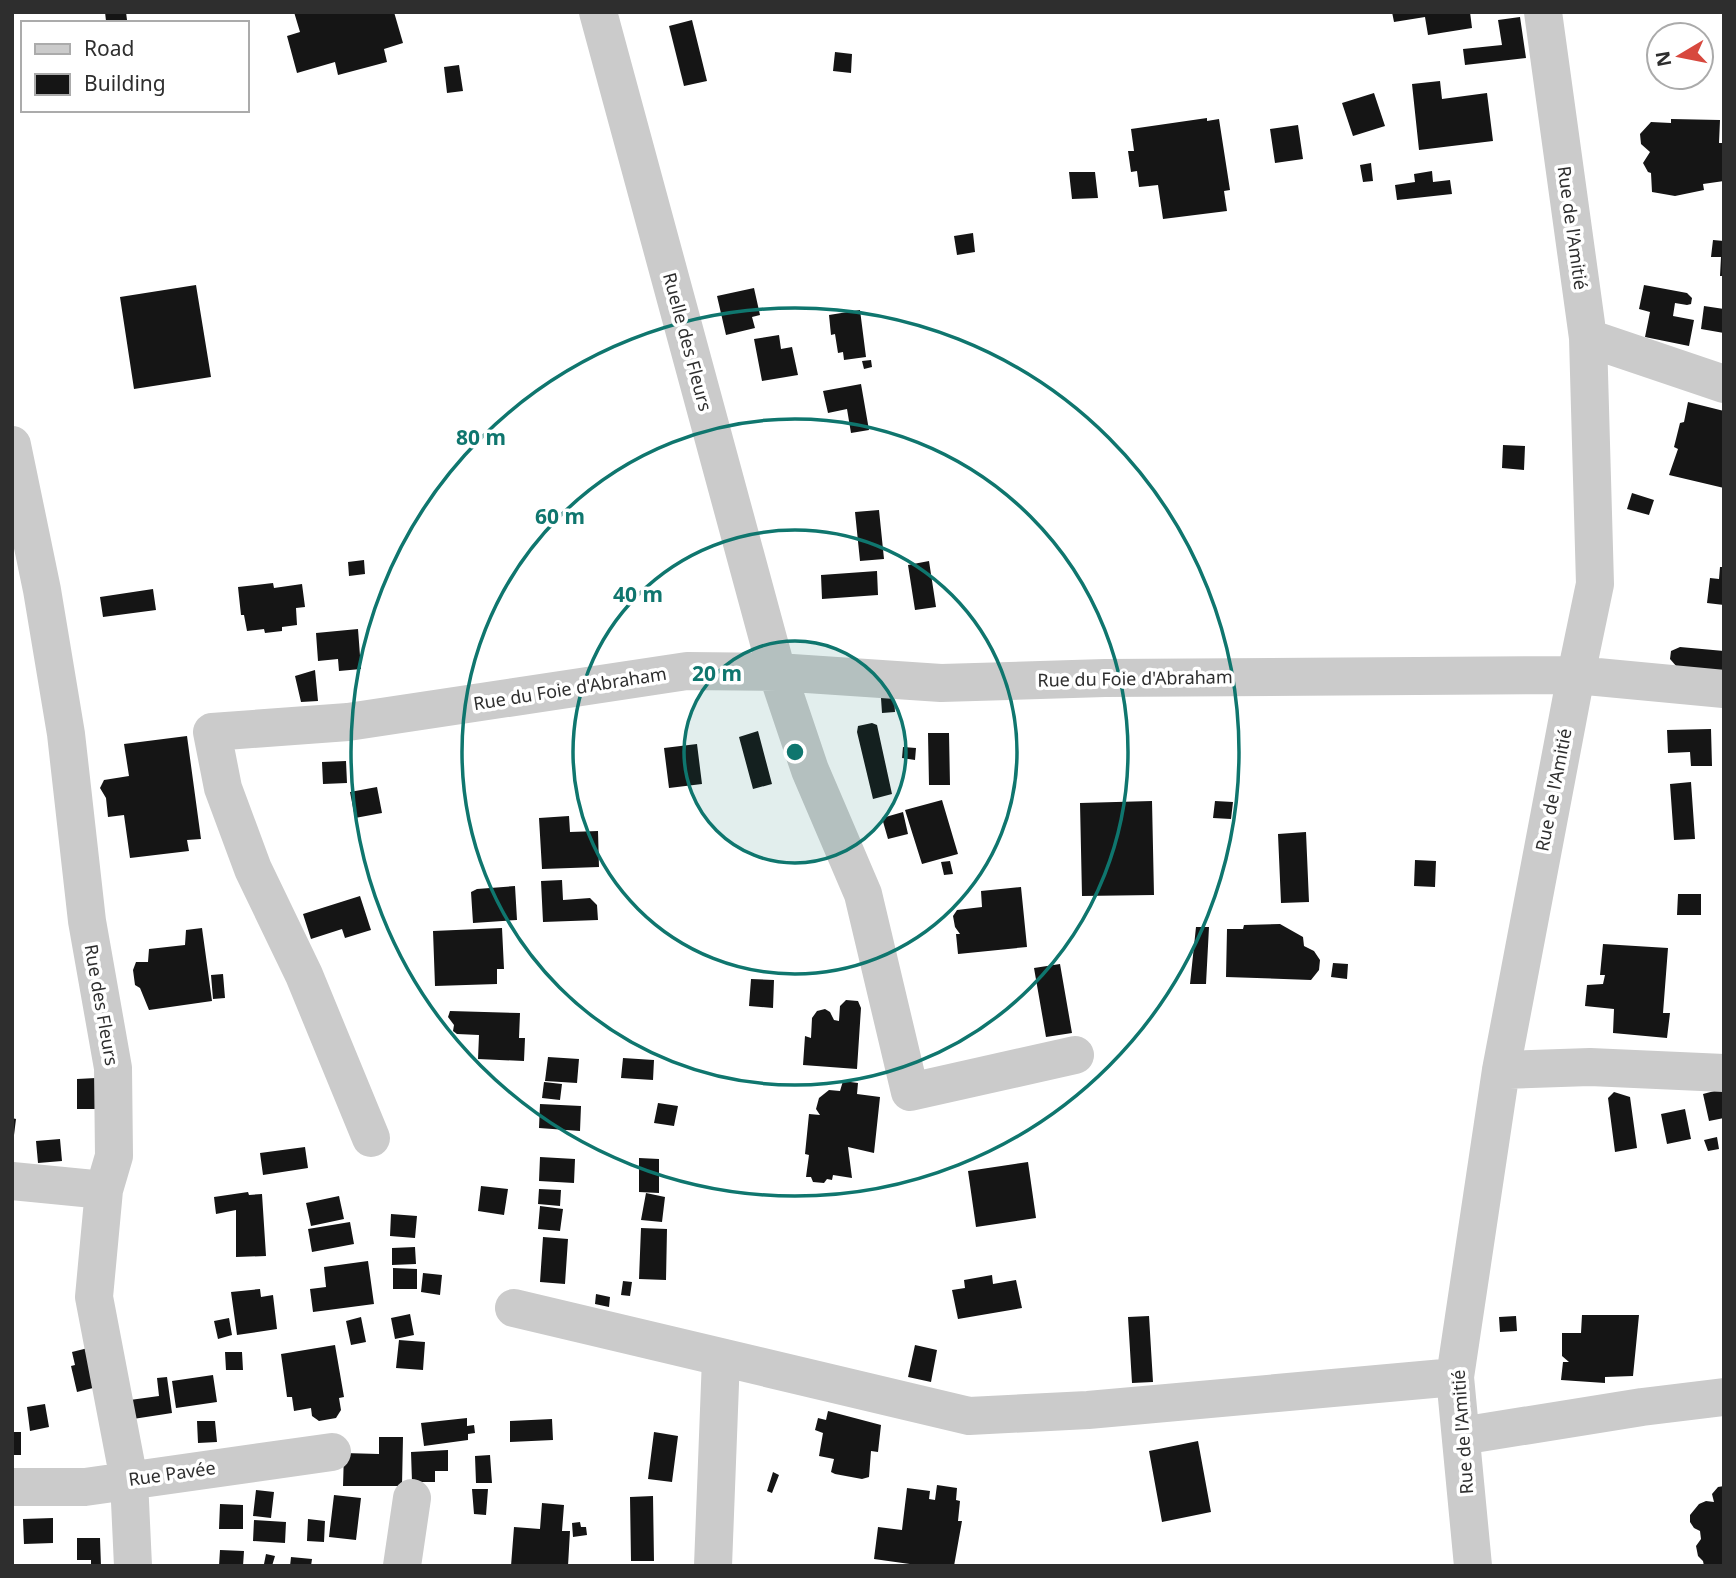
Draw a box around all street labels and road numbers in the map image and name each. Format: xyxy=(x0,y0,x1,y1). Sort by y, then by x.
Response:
street label: Rue de l'Amitié xyxy=(1552,164,1594,291)
street label: Ruelle des Fleurs xyxy=(658,270,718,414)
street label: Rue du Foie d'Abraham xyxy=(471,661,668,715)
street label: Rue du Foie d'Abraham xyxy=(1037,664,1233,692)
street label: Rue de l'Amitié xyxy=(1529,726,1577,853)
street label: Rue des Fleurs xyxy=(79,942,124,1067)
street label: Rue de l'Amitié xyxy=(1446,1369,1478,1495)
street label: Rue Pavée xyxy=(127,1455,217,1491)

